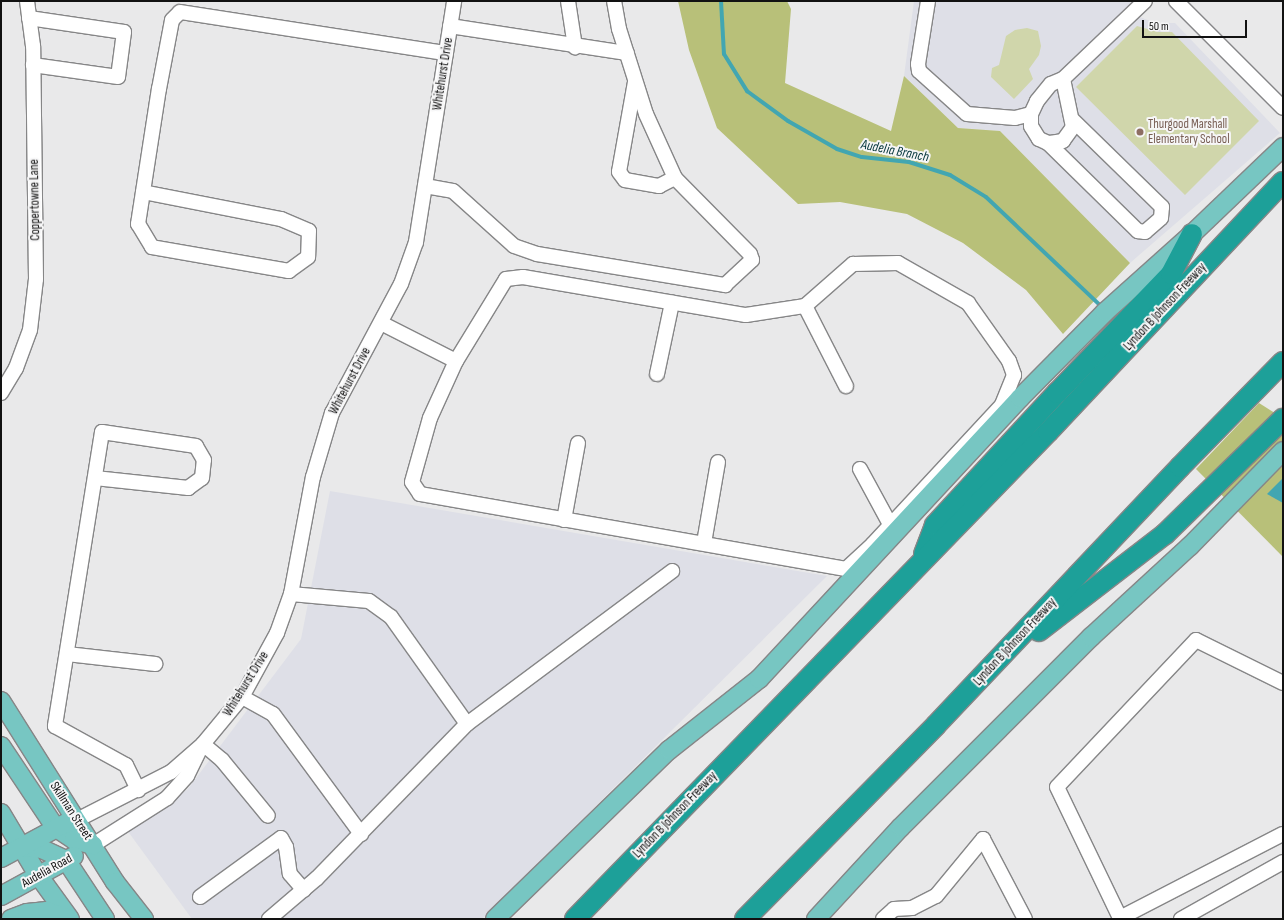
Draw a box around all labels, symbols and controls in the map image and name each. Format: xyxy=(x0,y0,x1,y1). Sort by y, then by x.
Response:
scale bar xyxy=(1144,12,1249,38)
text: 50 m xyxy=(1149,19,1169,34)
street label: Whitehurst Drive xyxy=(430,37,456,111)
place label: Thurgood Marshall Elementary School xyxy=(1148,117,1230,148)
marker: Thurgood Marshall Elementary School xyxy=(1135,127,1145,137)
water label: Audelia Branch xyxy=(860,136,930,166)
street label: Coppertowne Lane xyxy=(26,159,44,241)
street label: Lyndon B Johnson Freeway xyxy=(1120,260,1210,354)
street label: Whitehurst Drive xyxy=(326,345,374,417)
street label: Lyndon B Johnson Freeway xyxy=(970,595,1060,689)
street label: Whitehurst Drive xyxy=(220,649,272,719)
street label: Lyndon B Johnson Freeway xyxy=(630,769,720,861)
street label: Skillman Street xyxy=(46,779,96,843)
street label: Audelia Road xyxy=(19,851,75,891)

